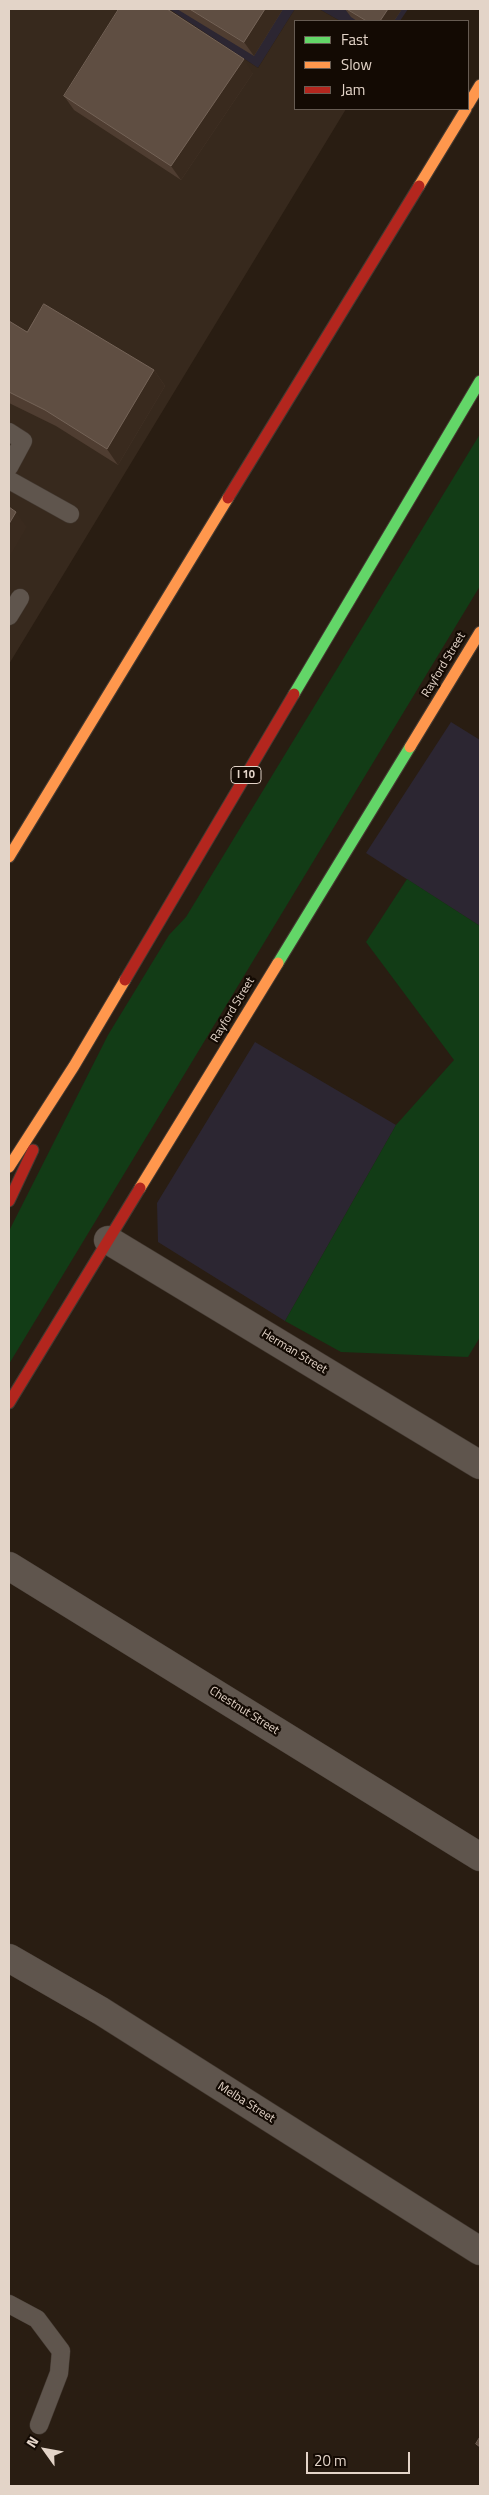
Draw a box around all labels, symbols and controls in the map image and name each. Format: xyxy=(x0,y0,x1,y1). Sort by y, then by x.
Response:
legend xyxy=(294,20,469,110)
text: Fast xyxy=(341,28,368,51)
text: Slow xyxy=(341,53,372,76)
text: Jam xyxy=(341,78,365,101)
street label: Rayford Street xyxy=(419,630,469,700)
road number: I 10 xyxy=(231,766,261,784)
street label: Rayford Street xyxy=(208,975,258,1045)
street label: Herman Street xyxy=(258,1327,330,1377)
street label: Chestnut Street xyxy=(207,1684,281,1738)
street label: Melba Street xyxy=(215,2080,277,2126)
north arrow xyxy=(20,2425,70,2475)
text: N xyxy=(20,2432,43,2451)
scale bar xyxy=(309,2442,413,2474)
text: 20 m xyxy=(314,2449,347,2472)

